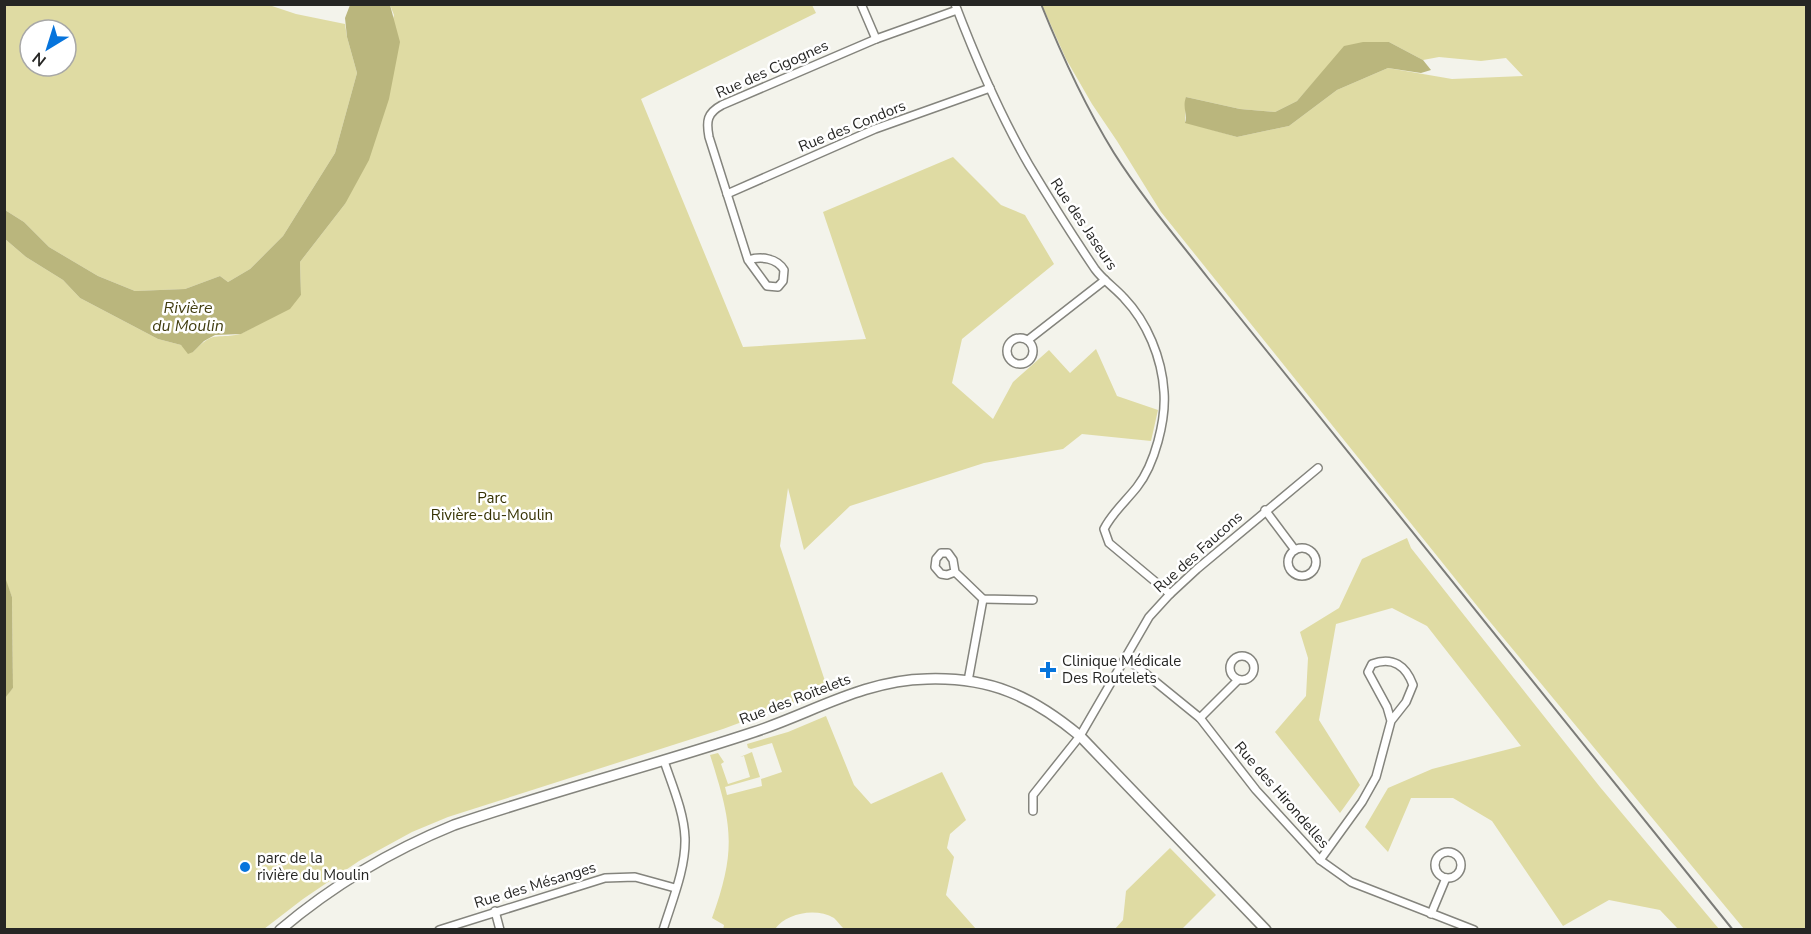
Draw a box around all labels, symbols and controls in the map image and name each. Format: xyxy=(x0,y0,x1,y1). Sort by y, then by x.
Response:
north arrow xyxy=(18,18,78,78)
street label: Rue des Cigognes xyxy=(713,35,831,103)
text: N xyxy=(28,47,51,71)
street label: Rue des Condors xyxy=(795,95,909,157)
street label: Rue des Jaseurs xyxy=(1046,174,1122,274)
water label: Rivière du Moulin xyxy=(152,297,224,337)
park label: Parc Rivière-du-Moulin xyxy=(431,488,553,525)
street label: Rue des Faucons xyxy=(1149,507,1247,597)
place label: Clinique Médicale Des Routelets xyxy=(1062,651,1181,688)
marker: Clinique Médicale Des Routelets xyxy=(1039,661,1057,679)
street label: Rue des Roitelets xyxy=(736,669,854,729)
street label: Rue des Hirondelles xyxy=(1230,737,1334,853)
place label: parc de la rivière du Moulin xyxy=(257,848,369,885)
street label: Rue des Mésanges xyxy=(472,857,598,913)
marker: parc de la rivière du Moulin xyxy=(238,860,252,874)

